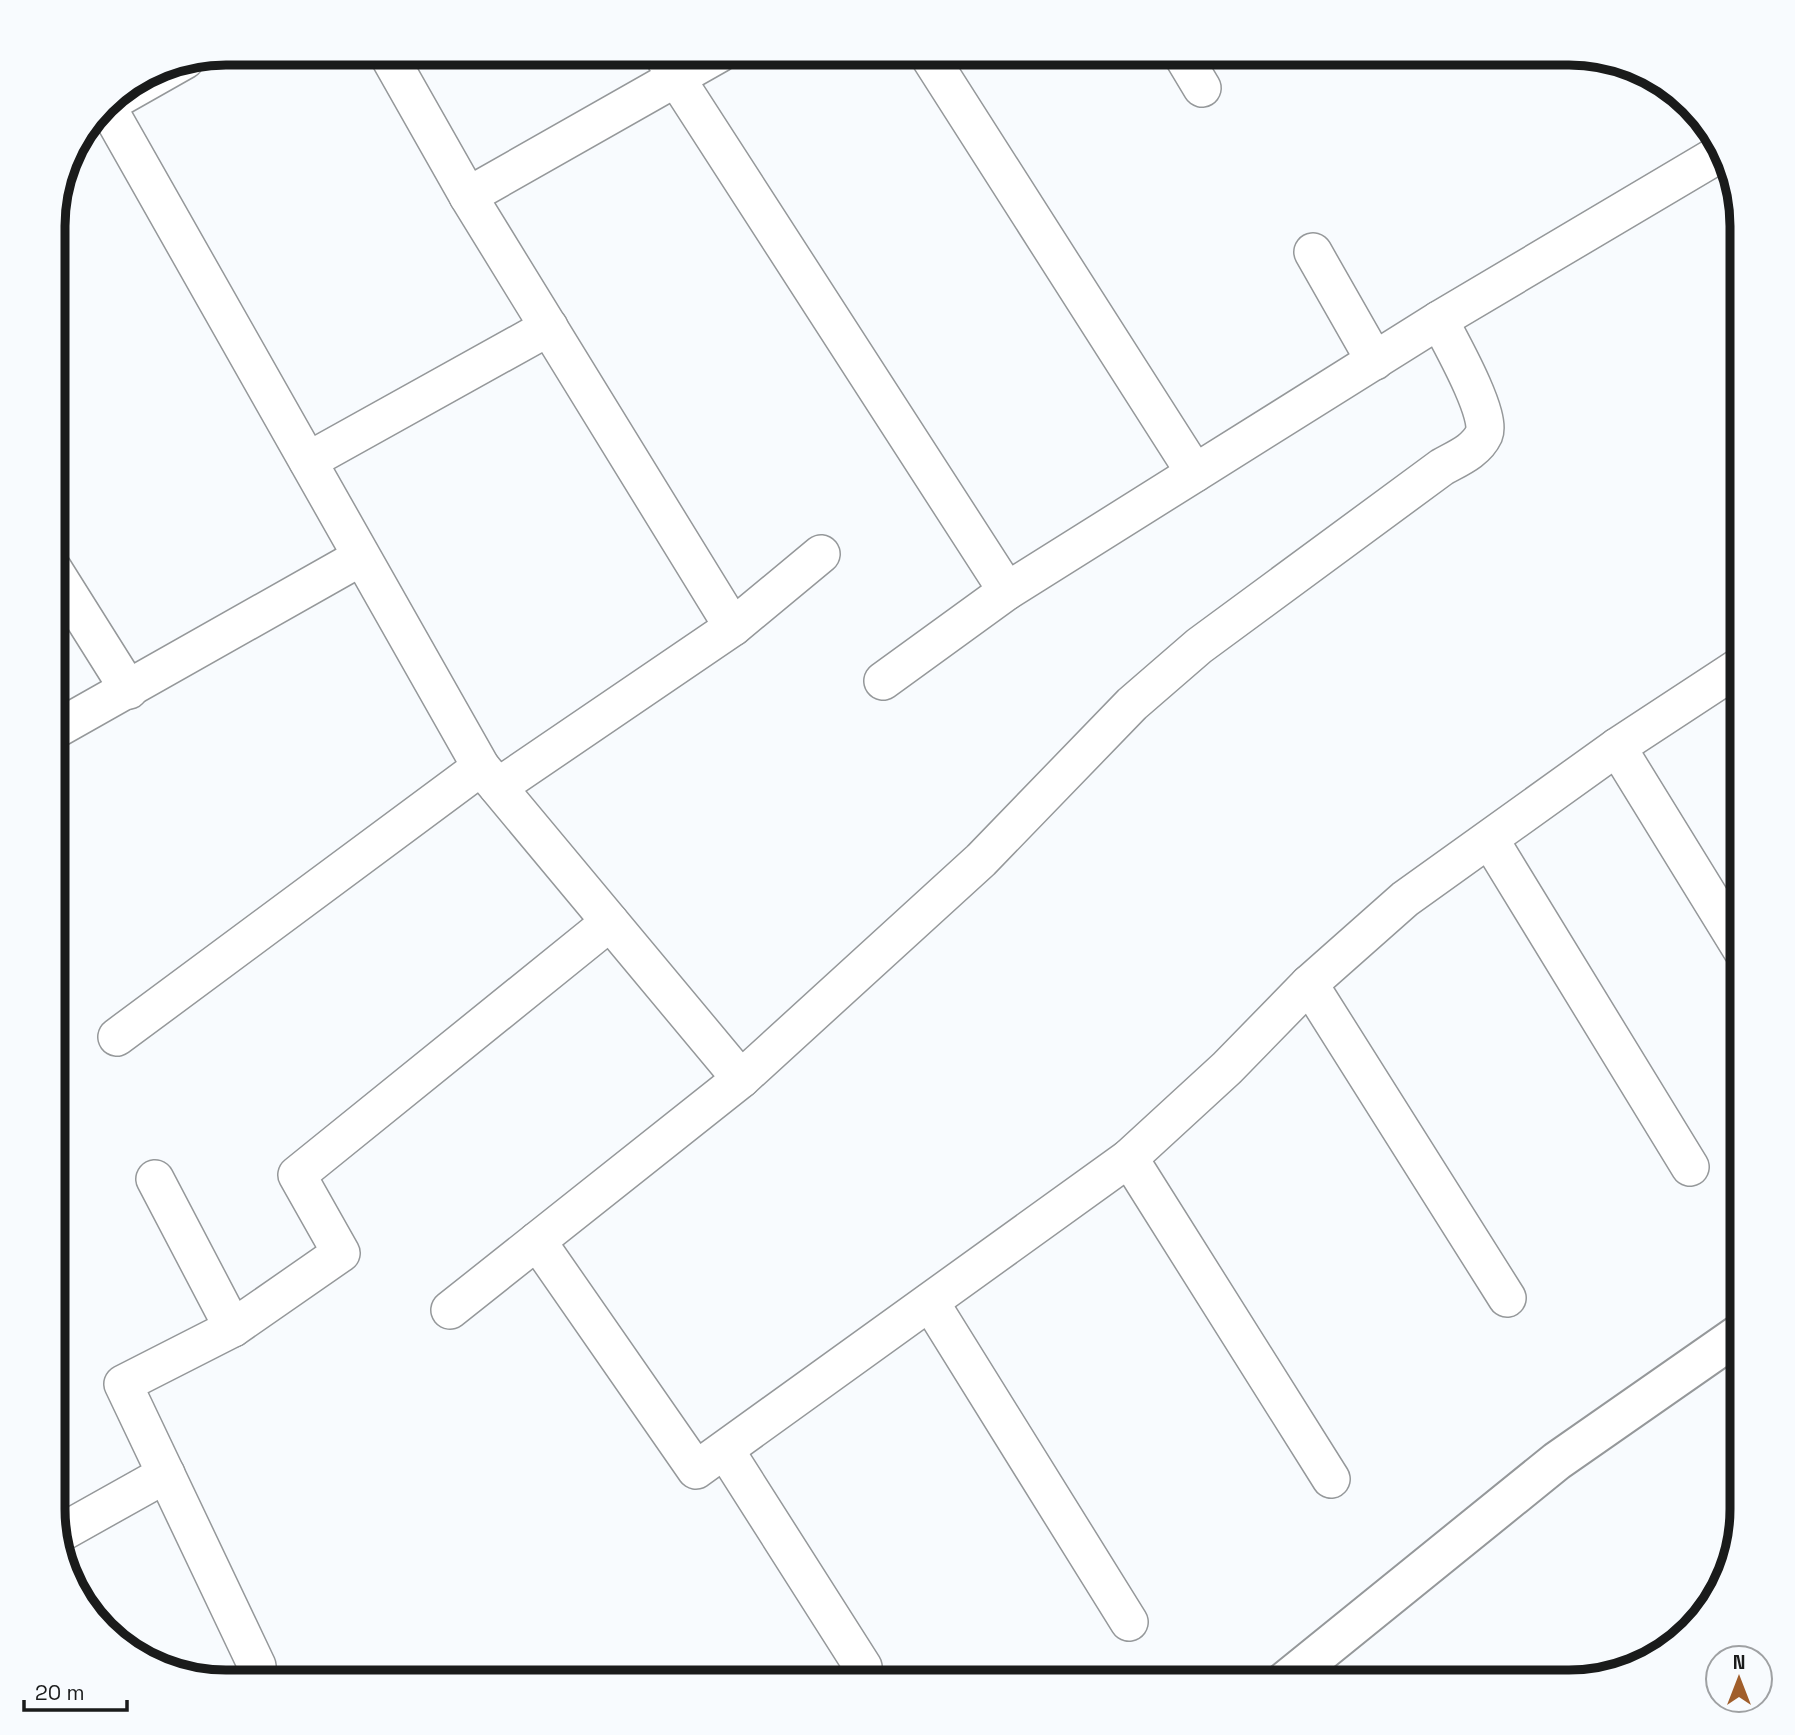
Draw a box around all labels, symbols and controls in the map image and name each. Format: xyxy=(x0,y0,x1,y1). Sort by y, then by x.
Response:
north arrow xyxy=(1704,1644,1774,1714)
text: N xyxy=(1733,1650,1745,1675)
scale bar xyxy=(24,1668,128,1712)
text: 20 m xyxy=(35,1679,85,1706)

